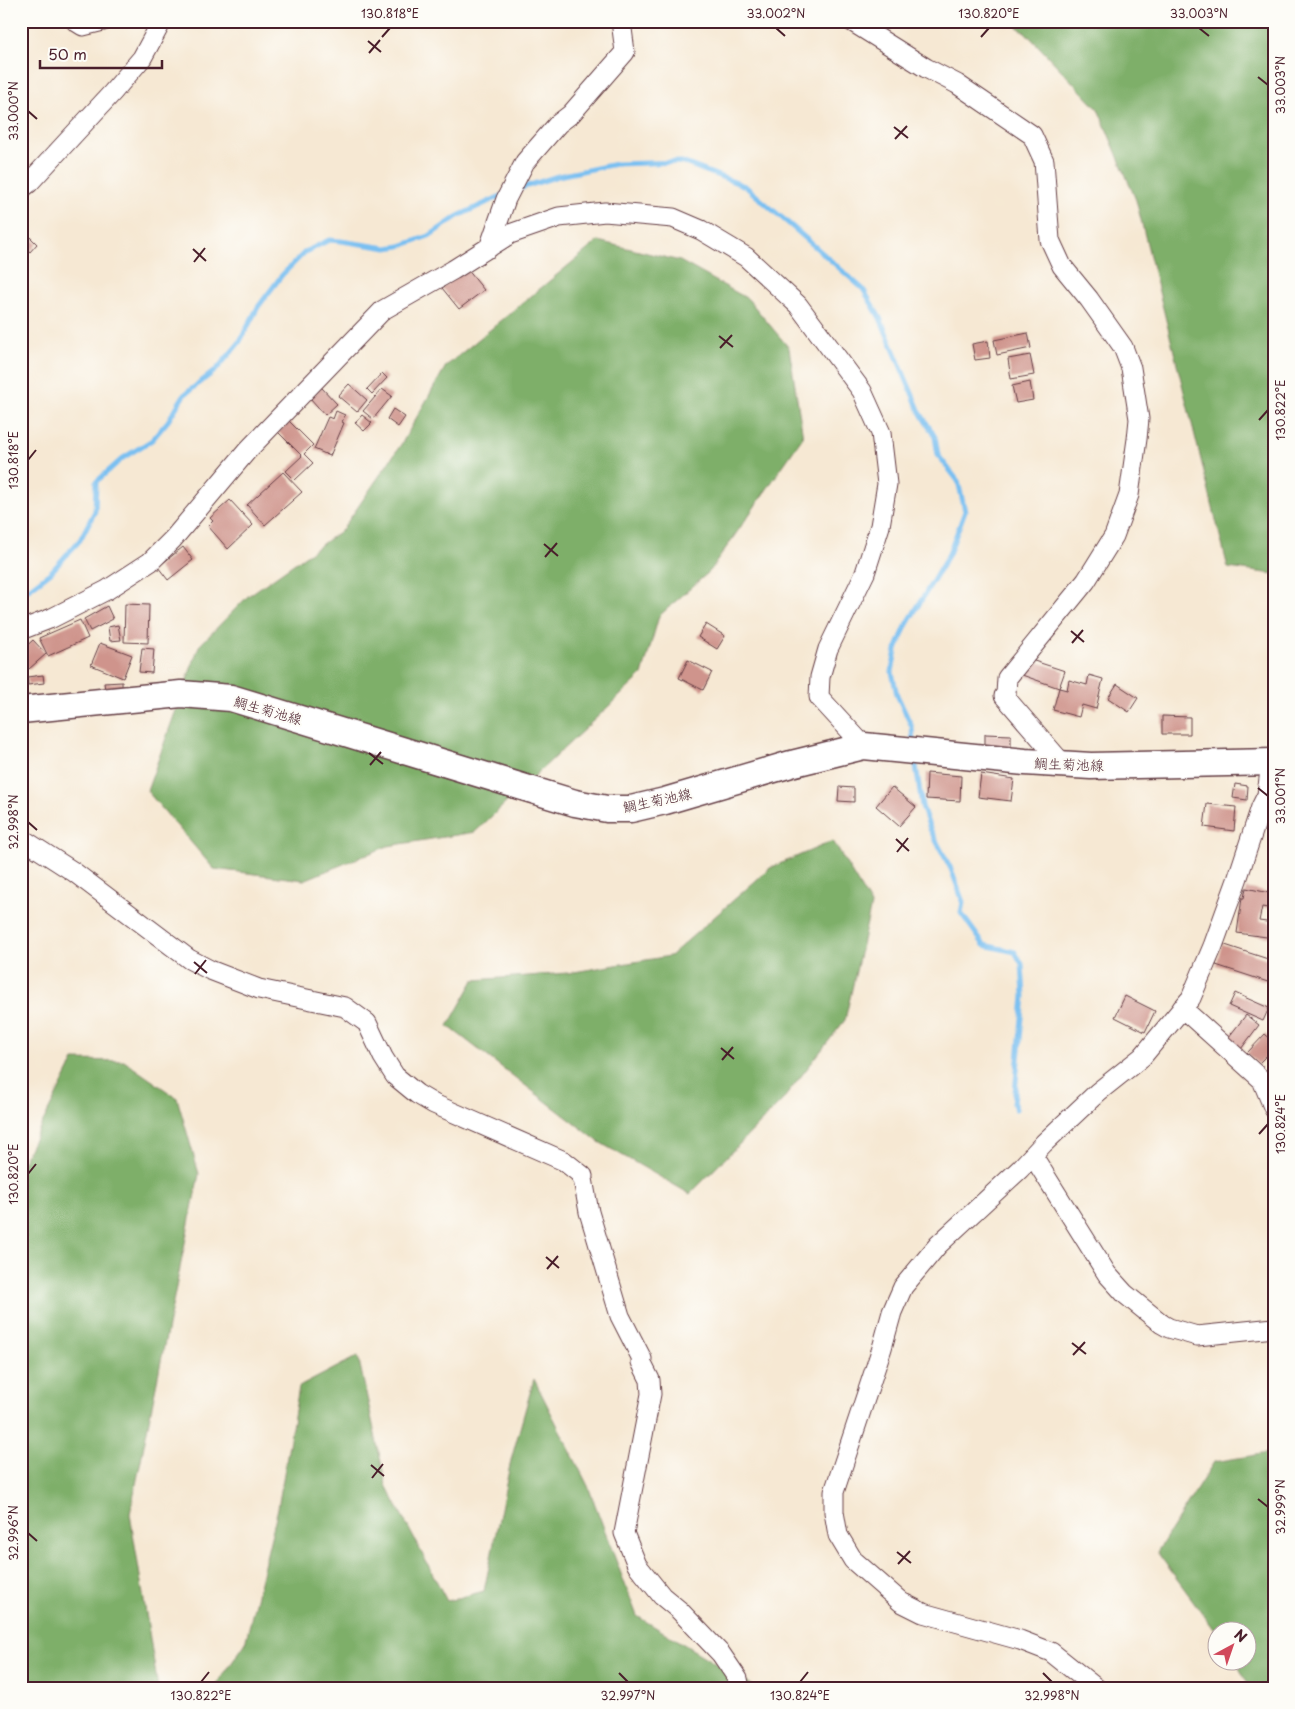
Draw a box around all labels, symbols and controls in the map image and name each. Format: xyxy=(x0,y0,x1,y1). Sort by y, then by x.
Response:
text: 130.818°E xyxy=(361,4,419,22)
text: 33.002°N xyxy=(747,4,805,22)
text: 130.820°E xyxy=(958,4,1020,22)
text: 33.003°N xyxy=(1170,4,1228,22)
scale bar xyxy=(40,38,162,70)
text: 50 m xyxy=(48,42,87,65)
text: 33.003°N xyxy=(1271,56,1289,114)
text: 33.000°N xyxy=(4,81,22,141)
text: 130.822°E xyxy=(1271,380,1289,440)
text: 130.818°E xyxy=(4,431,22,489)
street label: 鯛生菊池線 xyxy=(231,690,305,730)
street label: 鯛生菊池線 xyxy=(1034,752,1104,776)
text: 33.001°N xyxy=(1271,768,1289,824)
street label: 鯛生菊池線 xyxy=(621,782,693,818)
text: 32.998°N xyxy=(4,794,22,850)
text: 130.824°E xyxy=(1271,1094,1289,1154)
text: 130.820°E xyxy=(4,1143,22,1205)
text: 32.999°N xyxy=(1271,1479,1289,1535)
text: 32.996°N xyxy=(4,1505,22,1561)
north arrow xyxy=(1208,1622,1258,1672)
text: N xyxy=(1230,1624,1252,1647)
text: 130.822°E xyxy=(171,1686,231,1704)
text: 32.997°N xyxy=(601,1686,655,1704)
text: 130.824°E xyxy=(770,1686,830,1704)
text: 32.998°N xyxy=(1024,1686,1080,1704)

